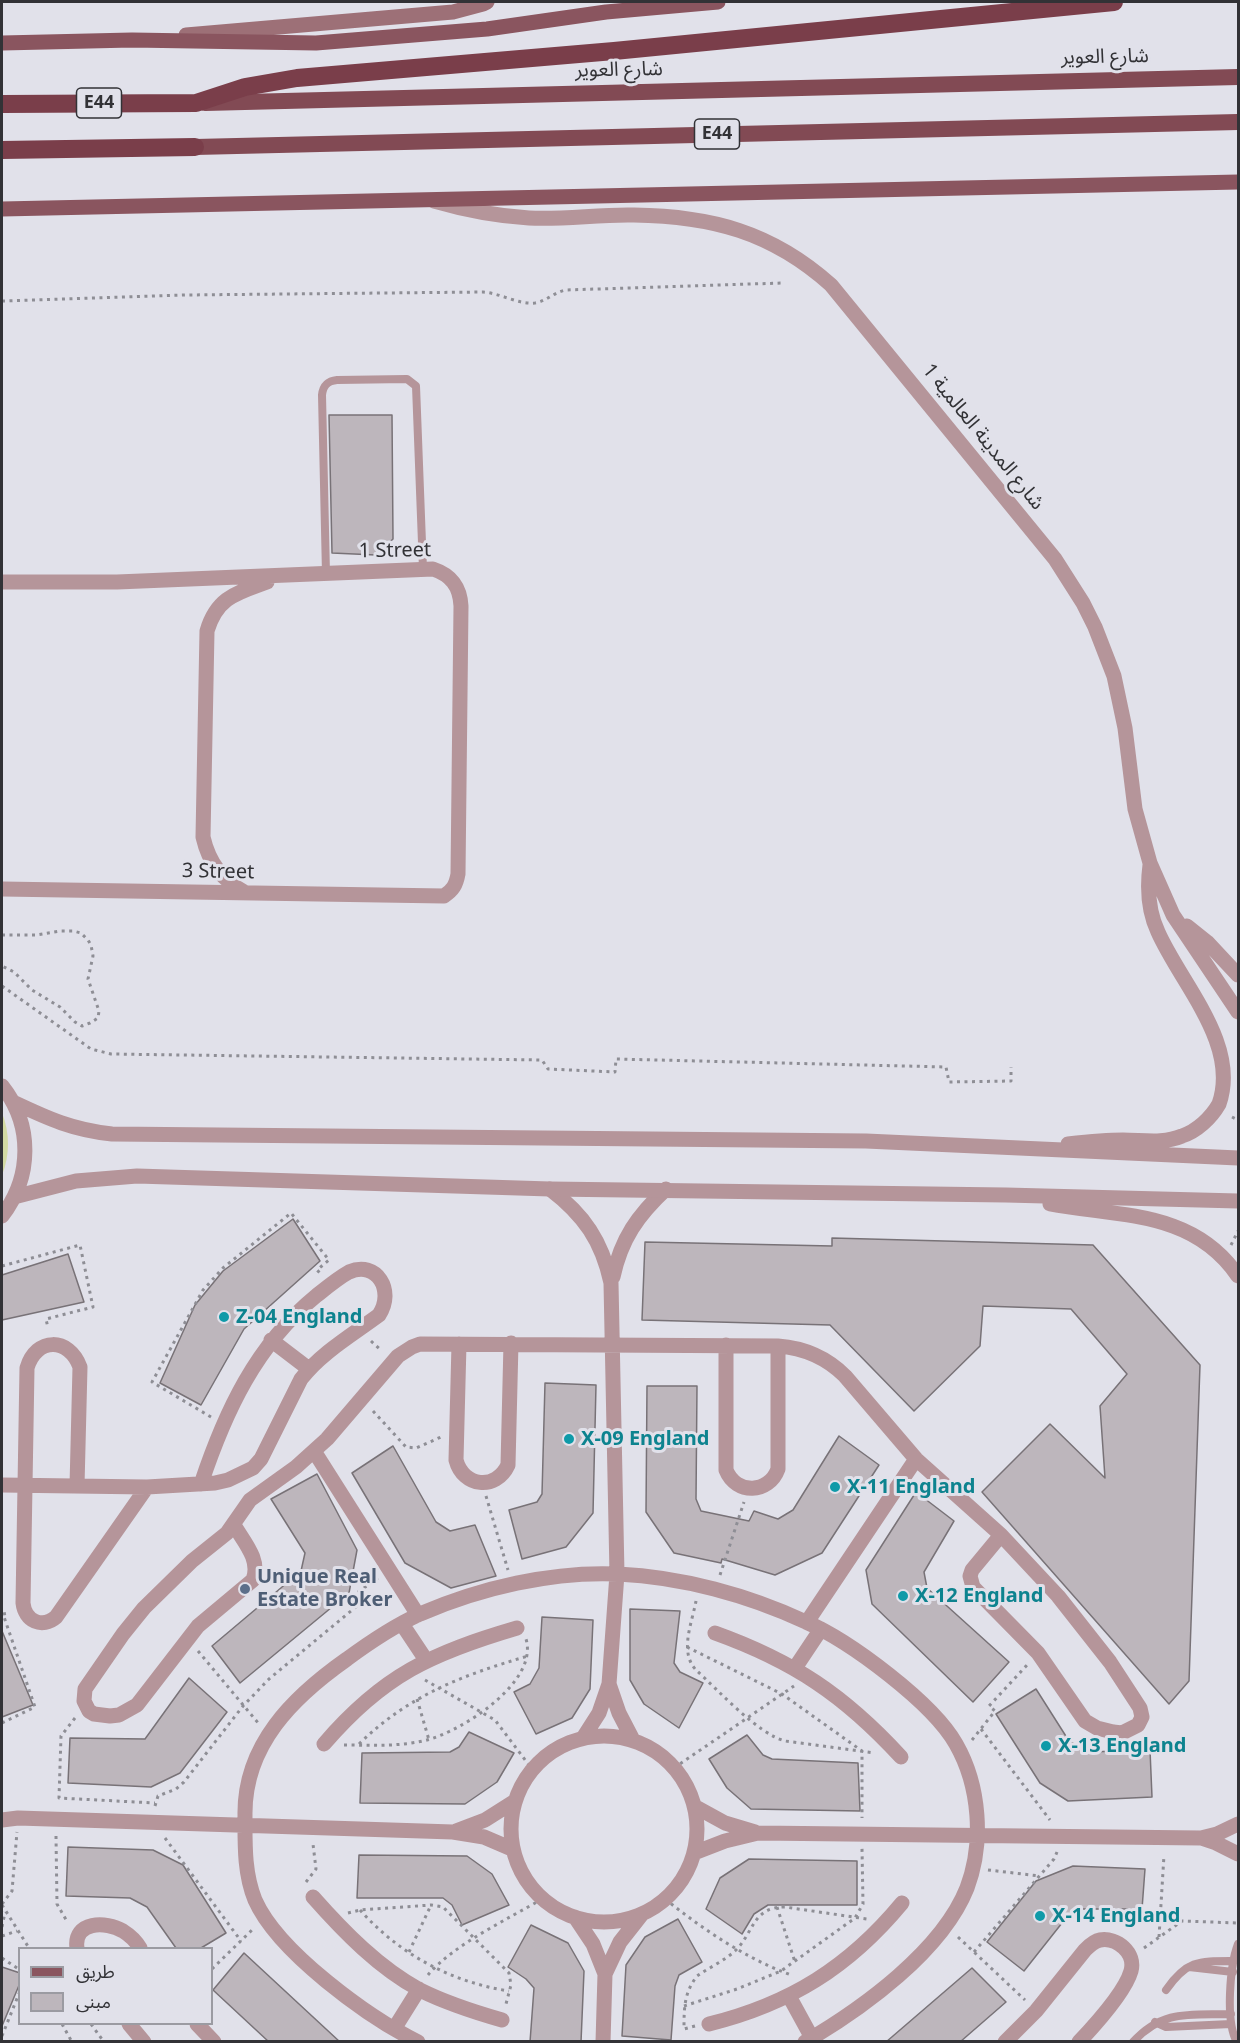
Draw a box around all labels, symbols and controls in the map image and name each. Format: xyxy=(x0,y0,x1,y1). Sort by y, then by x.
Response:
street label: شارع العوير xyxy=(1061,44,1149,70)
street label: شارع العوير xyxy=(575,57,663,83)
road number: E44 xyxy=(76,88,122,118)
road number: E44 xyxy=(694,119,740,149)
street label: شارع المدينة العالمية 1 xyxy=(917,359,1049,515)
street label: 1 Street xyxy=(359,538,431,564)
street label: 3 Street xyxy=(182,859,254,885)
place label: Z-04 England xyxy=(236,1305,362,1329)
marker: Z-04 England xyxy=(217,1310,231,1324)
place label: X-09 England xyxy=(581,1427,709,1451)
marker: X-09 England xyxy=(562,1432,576,1446)
place label: X-11 England xyxy=(847,1475,975,1499)
marker: X-11 England xyxy=(828,1480,842,1494)
place label: Unique Real Estate Broker xyxy=(257,1565,392,1612)
marker: Unique Real Estate Broker xyxy=(238,1582,252,1596)
place label: X-12 England xyxy=(915,1584,1043,1608)
marker: X-12 England xyxy=(896,1589,910,1603)
place label: X-13 England xyxy=(1058,1734,1186,1758)
marker: X-13 England xyxy=(1039,1739,1053,1753)
place label: X-14 England xyxy=(1052,1904,1180,1928)
marker: X-14 England xyxy=(1033,1909,1047,1923)
legend xyxy=(18,1947,213,2025)
text: طريق xyxy=(76,1959,115,1983)
text: مبنى xyxy=(76,1989,111,2013)

